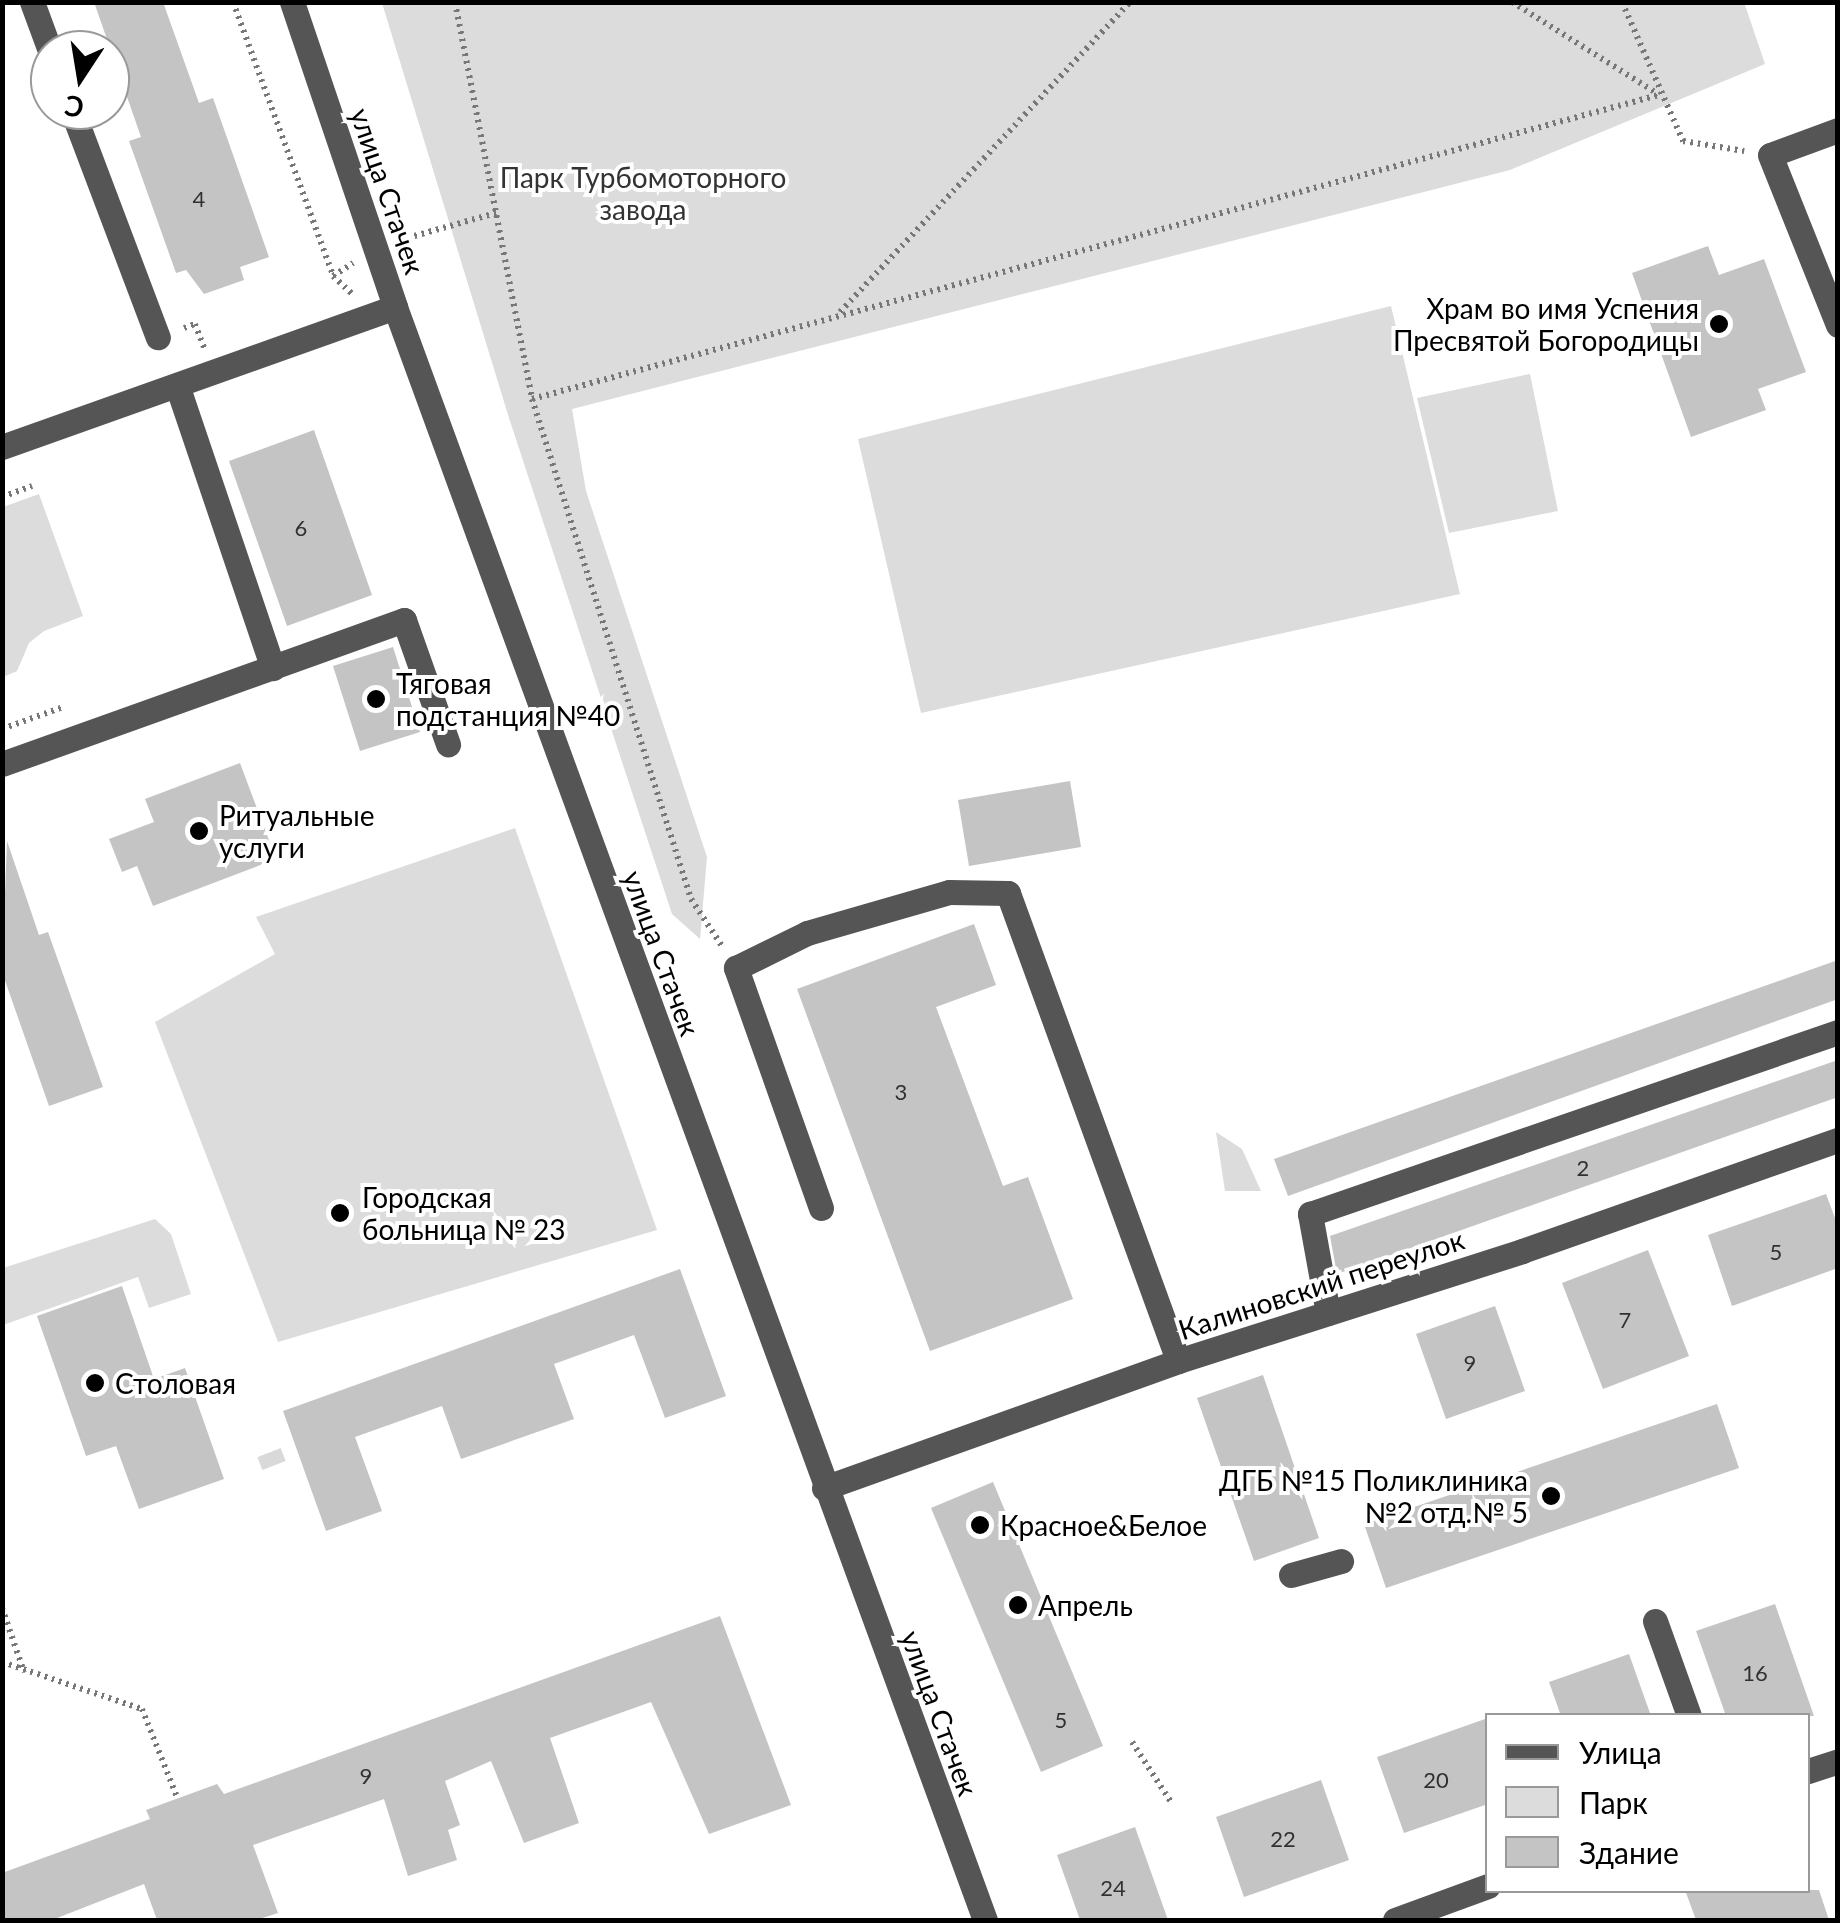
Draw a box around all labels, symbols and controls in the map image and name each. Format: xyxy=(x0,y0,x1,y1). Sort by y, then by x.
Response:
north arrow xyxy=(30,30,130,130)
text: С xyxy=(62,89,87,126)
street label: улица Стачек xyxy=(344,104,432,278)
park label: Парк Турбомоторного завода xyxy=(500,160,786,226)
house number: 4 xyxy=(193,186,205,212)
place label: Храм во имя Успения Пресвятой Богородицы xyxy=(1393,291,1699,357)
marker: Храм во имя Успения Пресвятой Богородицы xyxy=(1708,313,1730,335)
house number: 6 xyxy=(295,515,307,541)
place label: Тяговая подстанция №40 xyxy=(396,666,620,732)
marker: Тяговая подстанция №40 xyxy=(365,688,387,710)
place label: Ритуальные услуги xyxy=(219,798,374,864)
marker: Ритуальные услуги xyxy=(188,820,210,842)
street label: улица Стачек xyxy=(617,866,707,1040)
house number: 3 xyxy=(895,1079,907,1105)
house number: 2 xyxy=(1577,1155,1589,1181)
place label: Городская больница № 23 xyxy=(362,1180,566,1246)
marker: Городская больница № 23 xyxy=(327,1200,353,1226)
street label: Калиновский переулок xyxy=(1174,1222,1468,1346)
house number: 5 xyxy=(1770,1239,1782,1265)
house number: 7 xyxy=(1619,1307,1631,1333)
house number: 9 xyxy=(1464,1350,1476,1376)
place label: Столовая xyxy=(115,1366,236,1400)
marker: Столовая xyxy=(84,1372,106,1394)
place label: ДГБ №15 Поликлиника №2 отд.№ 5 xyxy=(1219,1463,1528,1529)
marker: ДГБ №15 Поликлиника №2 отд.№ 5 xyxy=(1538,1483,1564,1509)
place label: Красное&Белое xyxy=(1000,1508,1207,1542)
marker: Красное&Белое xyxy=(969,1514,991,1536)
place label: Апрель xyxy=(1038,1588,1133,1622)
marker: Апрель xyxy=(1007,1594,1029,1616)
street label: улица Стачек xyxy=(895,1626,985,1800)
house number: 16 xyxy=(1742,1660,1768,1686)
house number: 5 xyxy=(1055,1707,1067,1733)
legend xyxy=(1485,1713,1810,1893)
text: Улица xyxy=(1579,1734,1662,1770)
house number: 9 xyxy=(360,1763,372,1789)
house number: 20 xyxy=(1423,1767,1449,1793)
text: Парк xyxy=(1579,1784,1648,1820)
house number: 22 xyxy=(1270,1826,1296,1852)
text: Здание xyxy=(1579,1834,1679,1870)
house number: 24 xyxy=(1100,1875,1126,1901)

